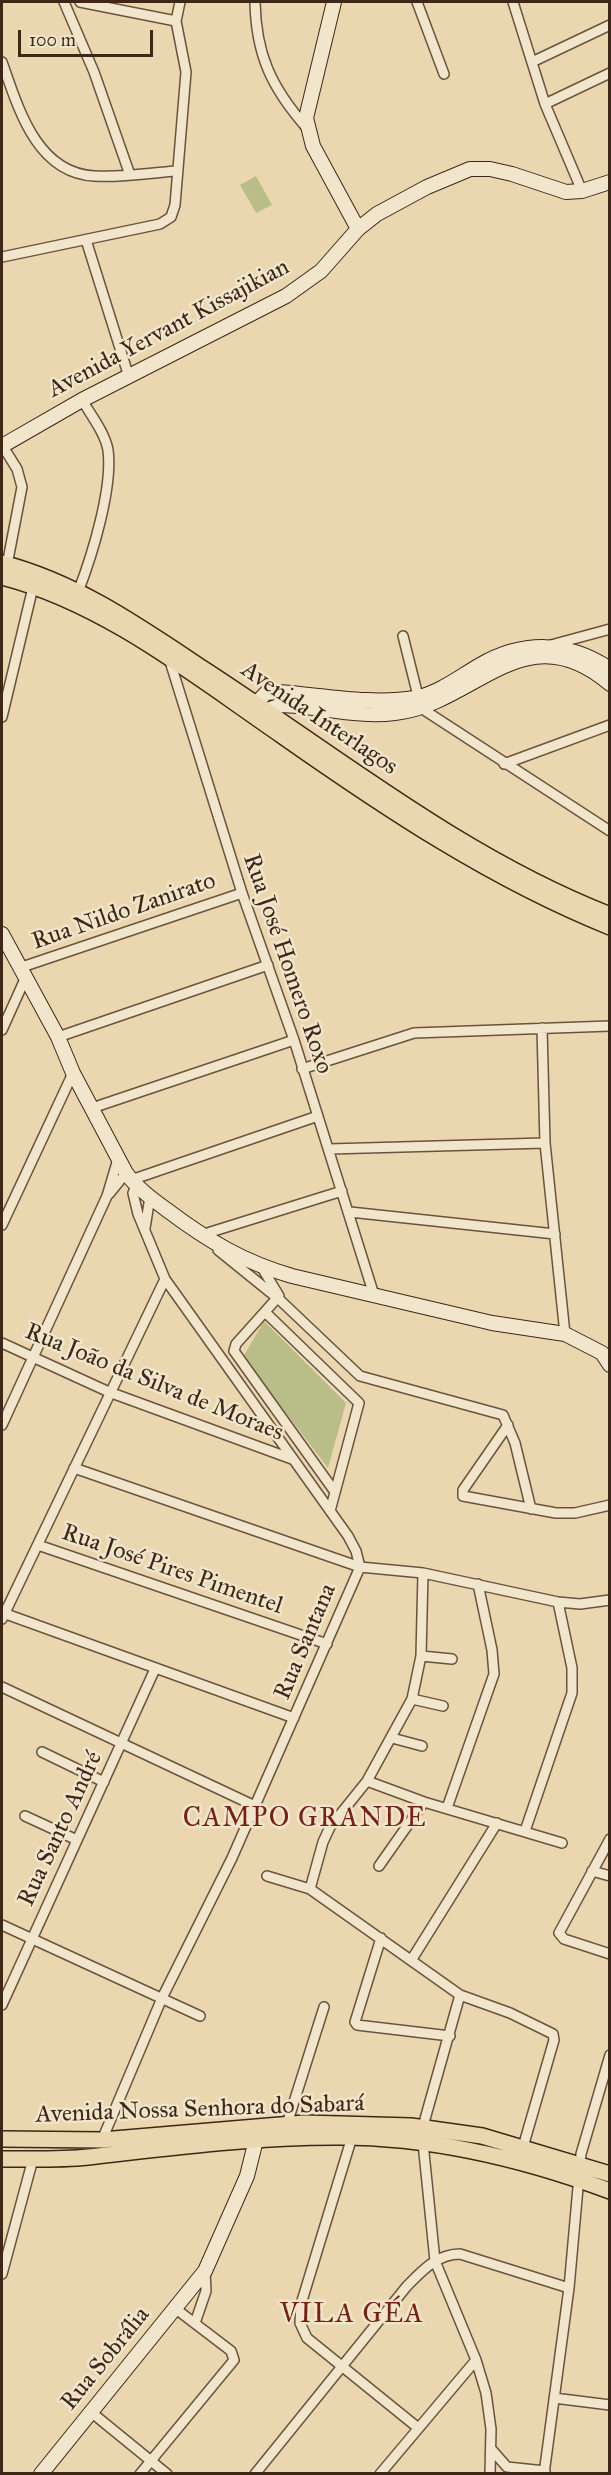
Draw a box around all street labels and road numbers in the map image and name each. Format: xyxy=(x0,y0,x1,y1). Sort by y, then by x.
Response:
street label: Avenida Yervant Kissajikian xyxy=(44,253,294,405)
street label: Avenida Interlagos xyxy=(235,656,403,782)
street label: Rua José Homero Roxo xyxy=(236,850,338,1078)
street label: Rua Nildo Zanirato xyxy=(28,867,220,957)
street label: Rua João da Silva de Moraes xyxy=(21,1318,287,1448)
street label: Rua José Pires Pimentel xyxy=(58,1519,286,1621)
street label: Rua Santana xyxy=(269,1580,343,1704)
street label: Rua Santo André xyxy=(13,1747,109,1911)
street label: Avenida Nossa Senhora do Sabará xyxy=(35,2090,365,2130)
street label: Rua Sobrália xyxy=(56,2301,156,2417)

